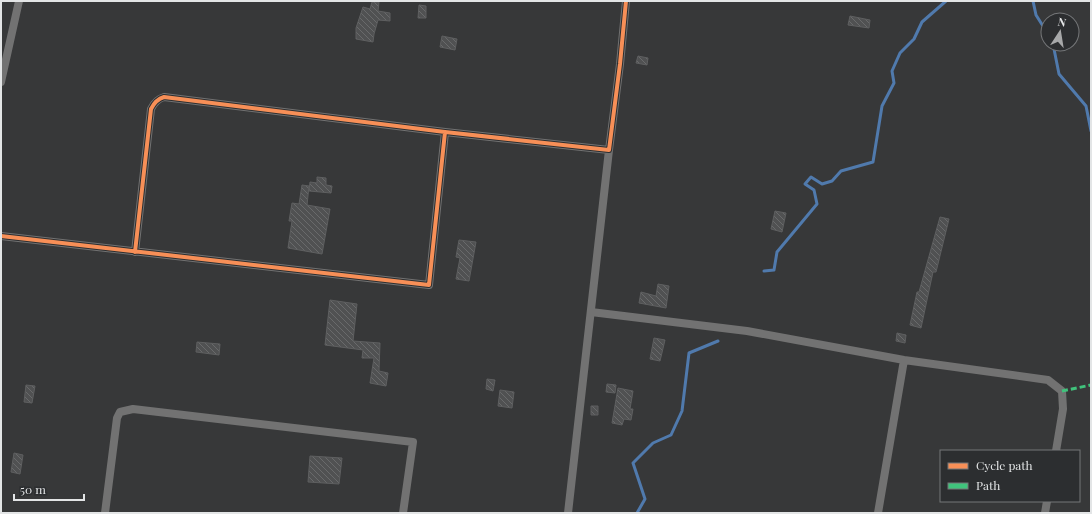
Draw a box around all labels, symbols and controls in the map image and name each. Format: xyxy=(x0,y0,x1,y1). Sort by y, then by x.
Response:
north arrow xyxy=(1040,12,1080,52)
text: N xyxy=(1057,14,1068,30)
legend xyxy=(940,450,1080,502)
text: Cycle path xyxy=(976,457,1033,473)
scale bar xyxy=(14,476,84,502)
text: Path xyxy=(976,477,1000,493)
text: 50 m xyxy=(20,481,46,497)

